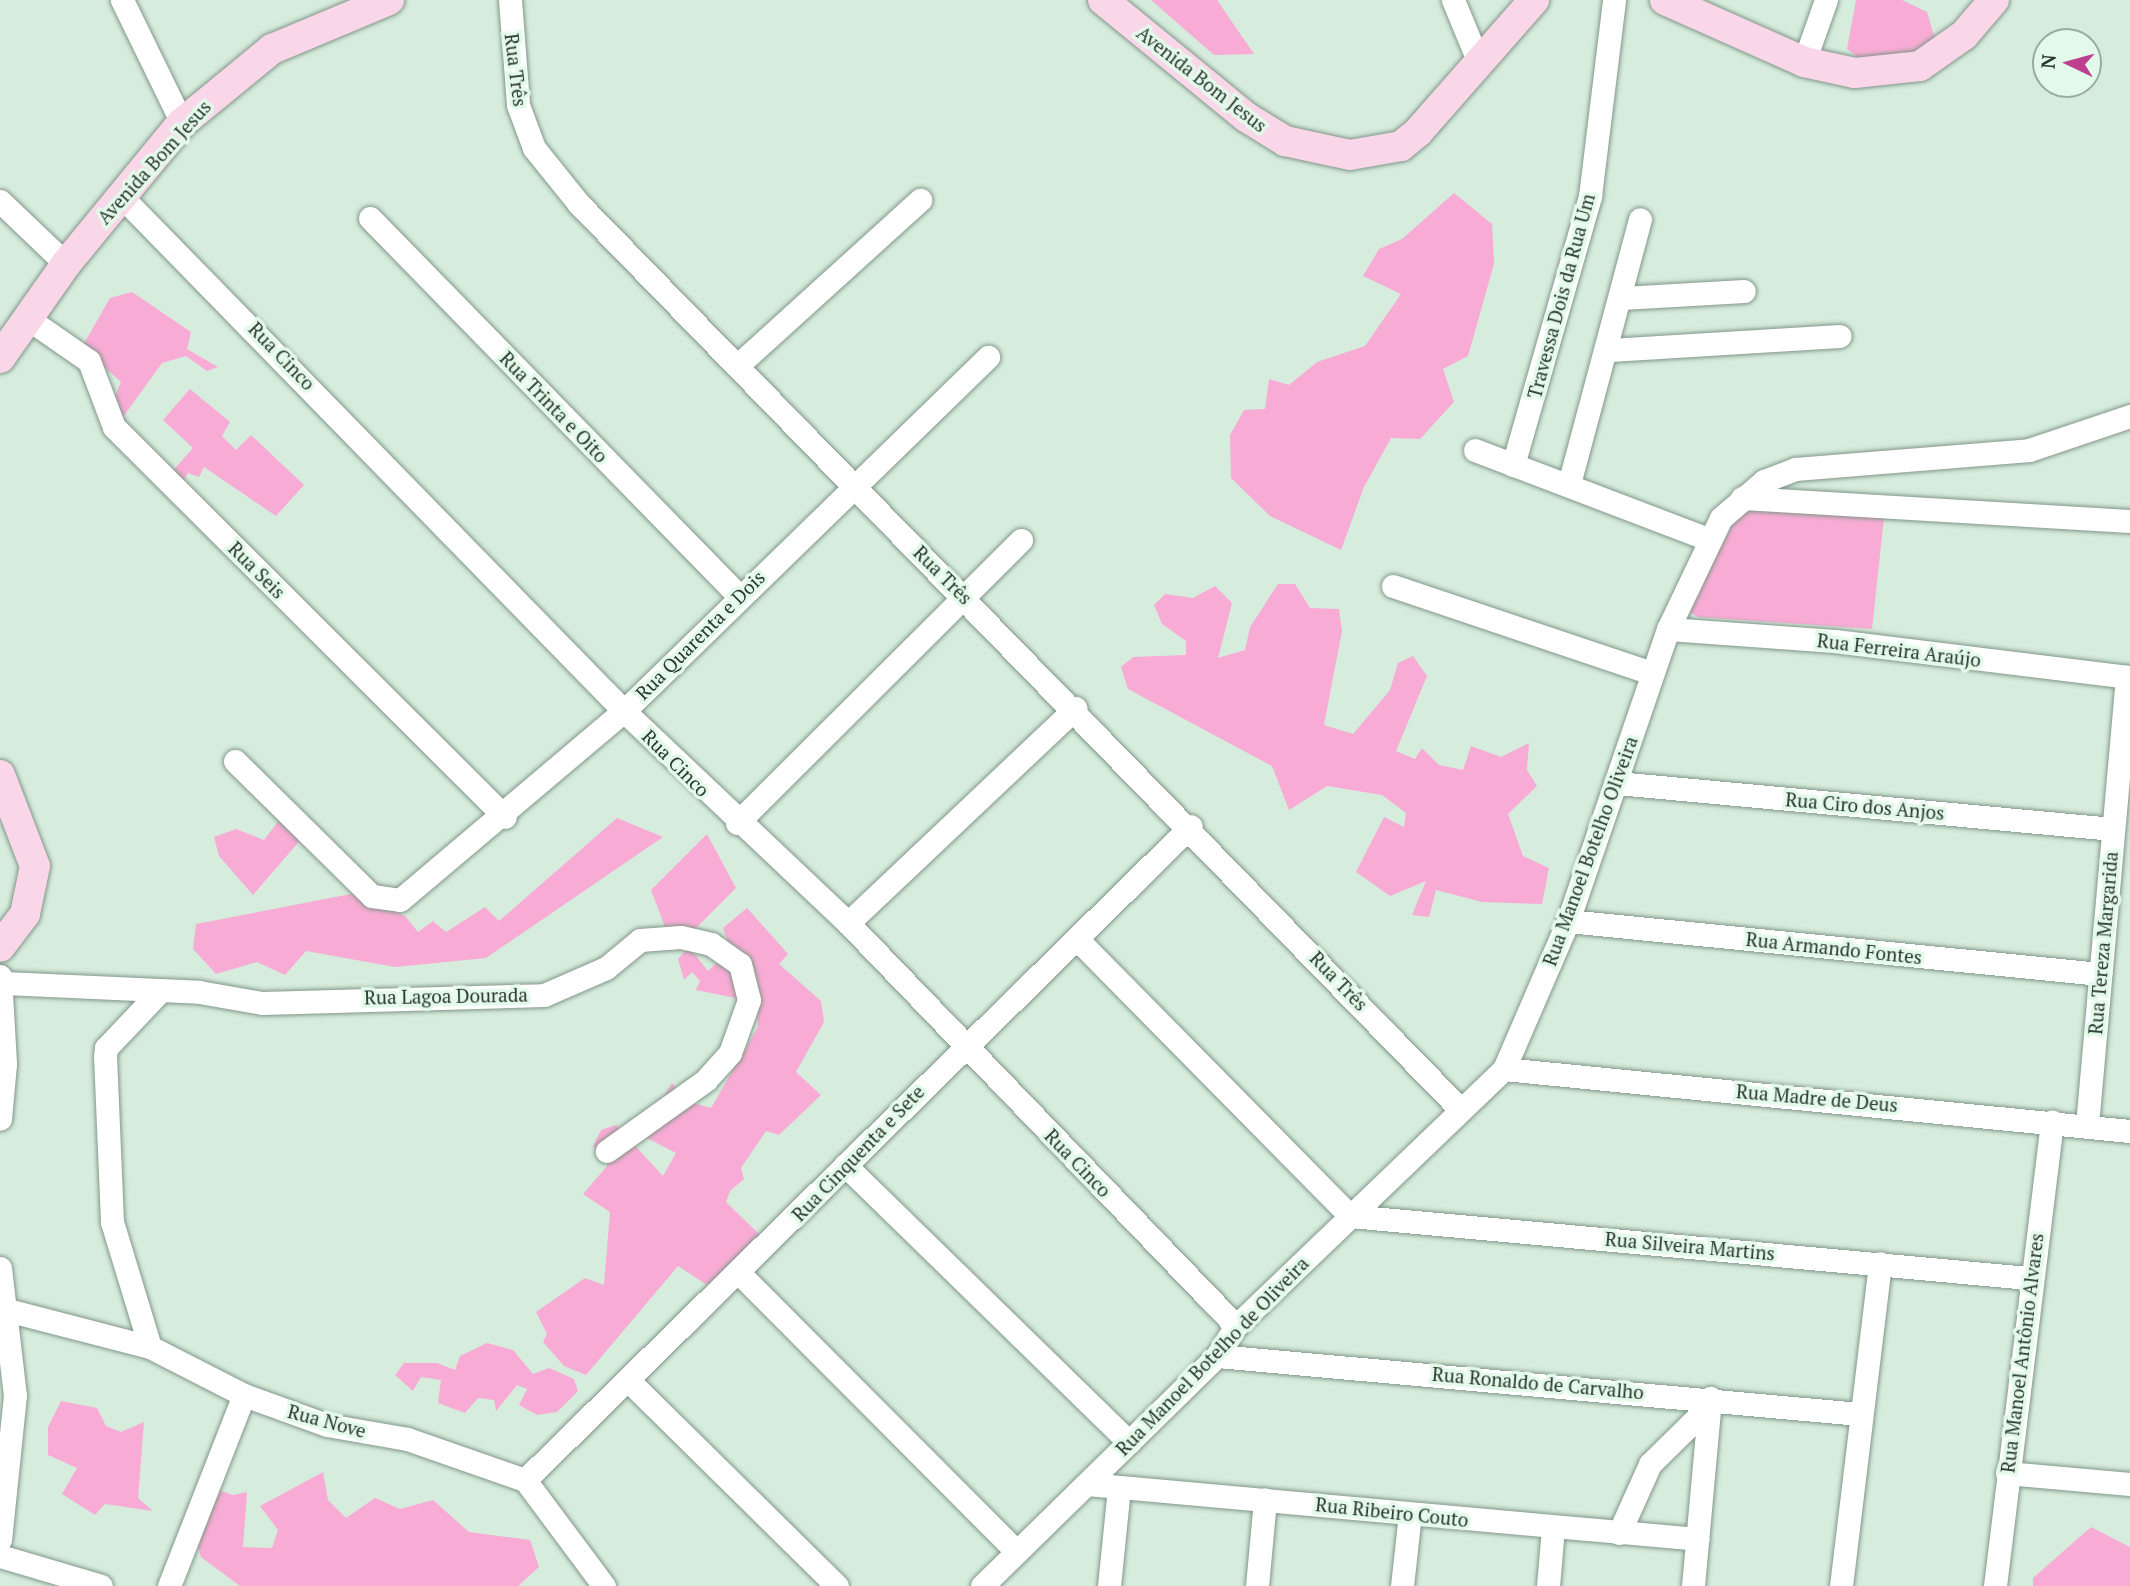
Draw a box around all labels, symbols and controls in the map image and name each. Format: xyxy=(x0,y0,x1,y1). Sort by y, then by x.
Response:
street label: Avenida Bom Jesus xyxy=(1132,21,1272,137)
north arrow xyxy=(2032,28,2102,98)
street label: Rua Três xyxy=(500,32,532,108)
text: N xyxy=(2034,53,2061,70)
street label: Avenida Bom Jesus xyxy=(92,95,216,229)
street label: Travessa Dois da Rua Um xyxy=(1523,191,1599,401)
street label: Rua Cinco xyxy=(244,317,320,395)
street label: Rua Trinta e Oito xyxy=(495,347,613,467)
street label: Rua Seis xyxy=(224,537,290,603)
street label: Rua Três xyxy=(909,541,977,609)
street label: Rua Quarenta e Dois xyxy=(631,566,769,704)
street label: Rua Ferreira Araújo xyxy=(1816,629,1982,671)
street label: Rua Cinco xyxy=(638,725,714,801)
street label: Rua Manoel Botelho Oliveira xyxy=(1538,733,1642,969)
street label: Rua Ciro dos Anjos xyxy=(1784,788,1946,824)
street label: Rua Tereza Margarida xyxy=(2084,851,2122,1035)
street label: Rua Armando Fontes xyxy=(1745,927,1923,969)
street label: Rua Três xyxy=(1305,947,1373,1015)
street label: Rua Lagoa Dourada xyxy=(364,983,528,1009)
street label: Rua Cinquenta e Sete xyxy=(787,1080,929,1226)
street label: Rua Madre de Deus xyxy=(1735,1080,1899,1116)
street label: Rua Cinco xyxy=(1040,1124,1116,1202)
street label: Rua Silveira Martins xyxy=(1604,1227,1776,1265)
street label: Rua Manoel Antônio Alvares xyxy=(1996,1232,2048,1474)
street label: Rua Manoel Botelho de Oliveira xyxy=(1111,1252,1313,1460)
street label: Rua Ronaldo de Carvalho xyxy=(1431,1362,1645,1404)
street label: Rua Nove xyxy=(285,1400,369,1442)
street label: Rua Ribeiro Couto xyxy=(1314,1493,1470,1531)

